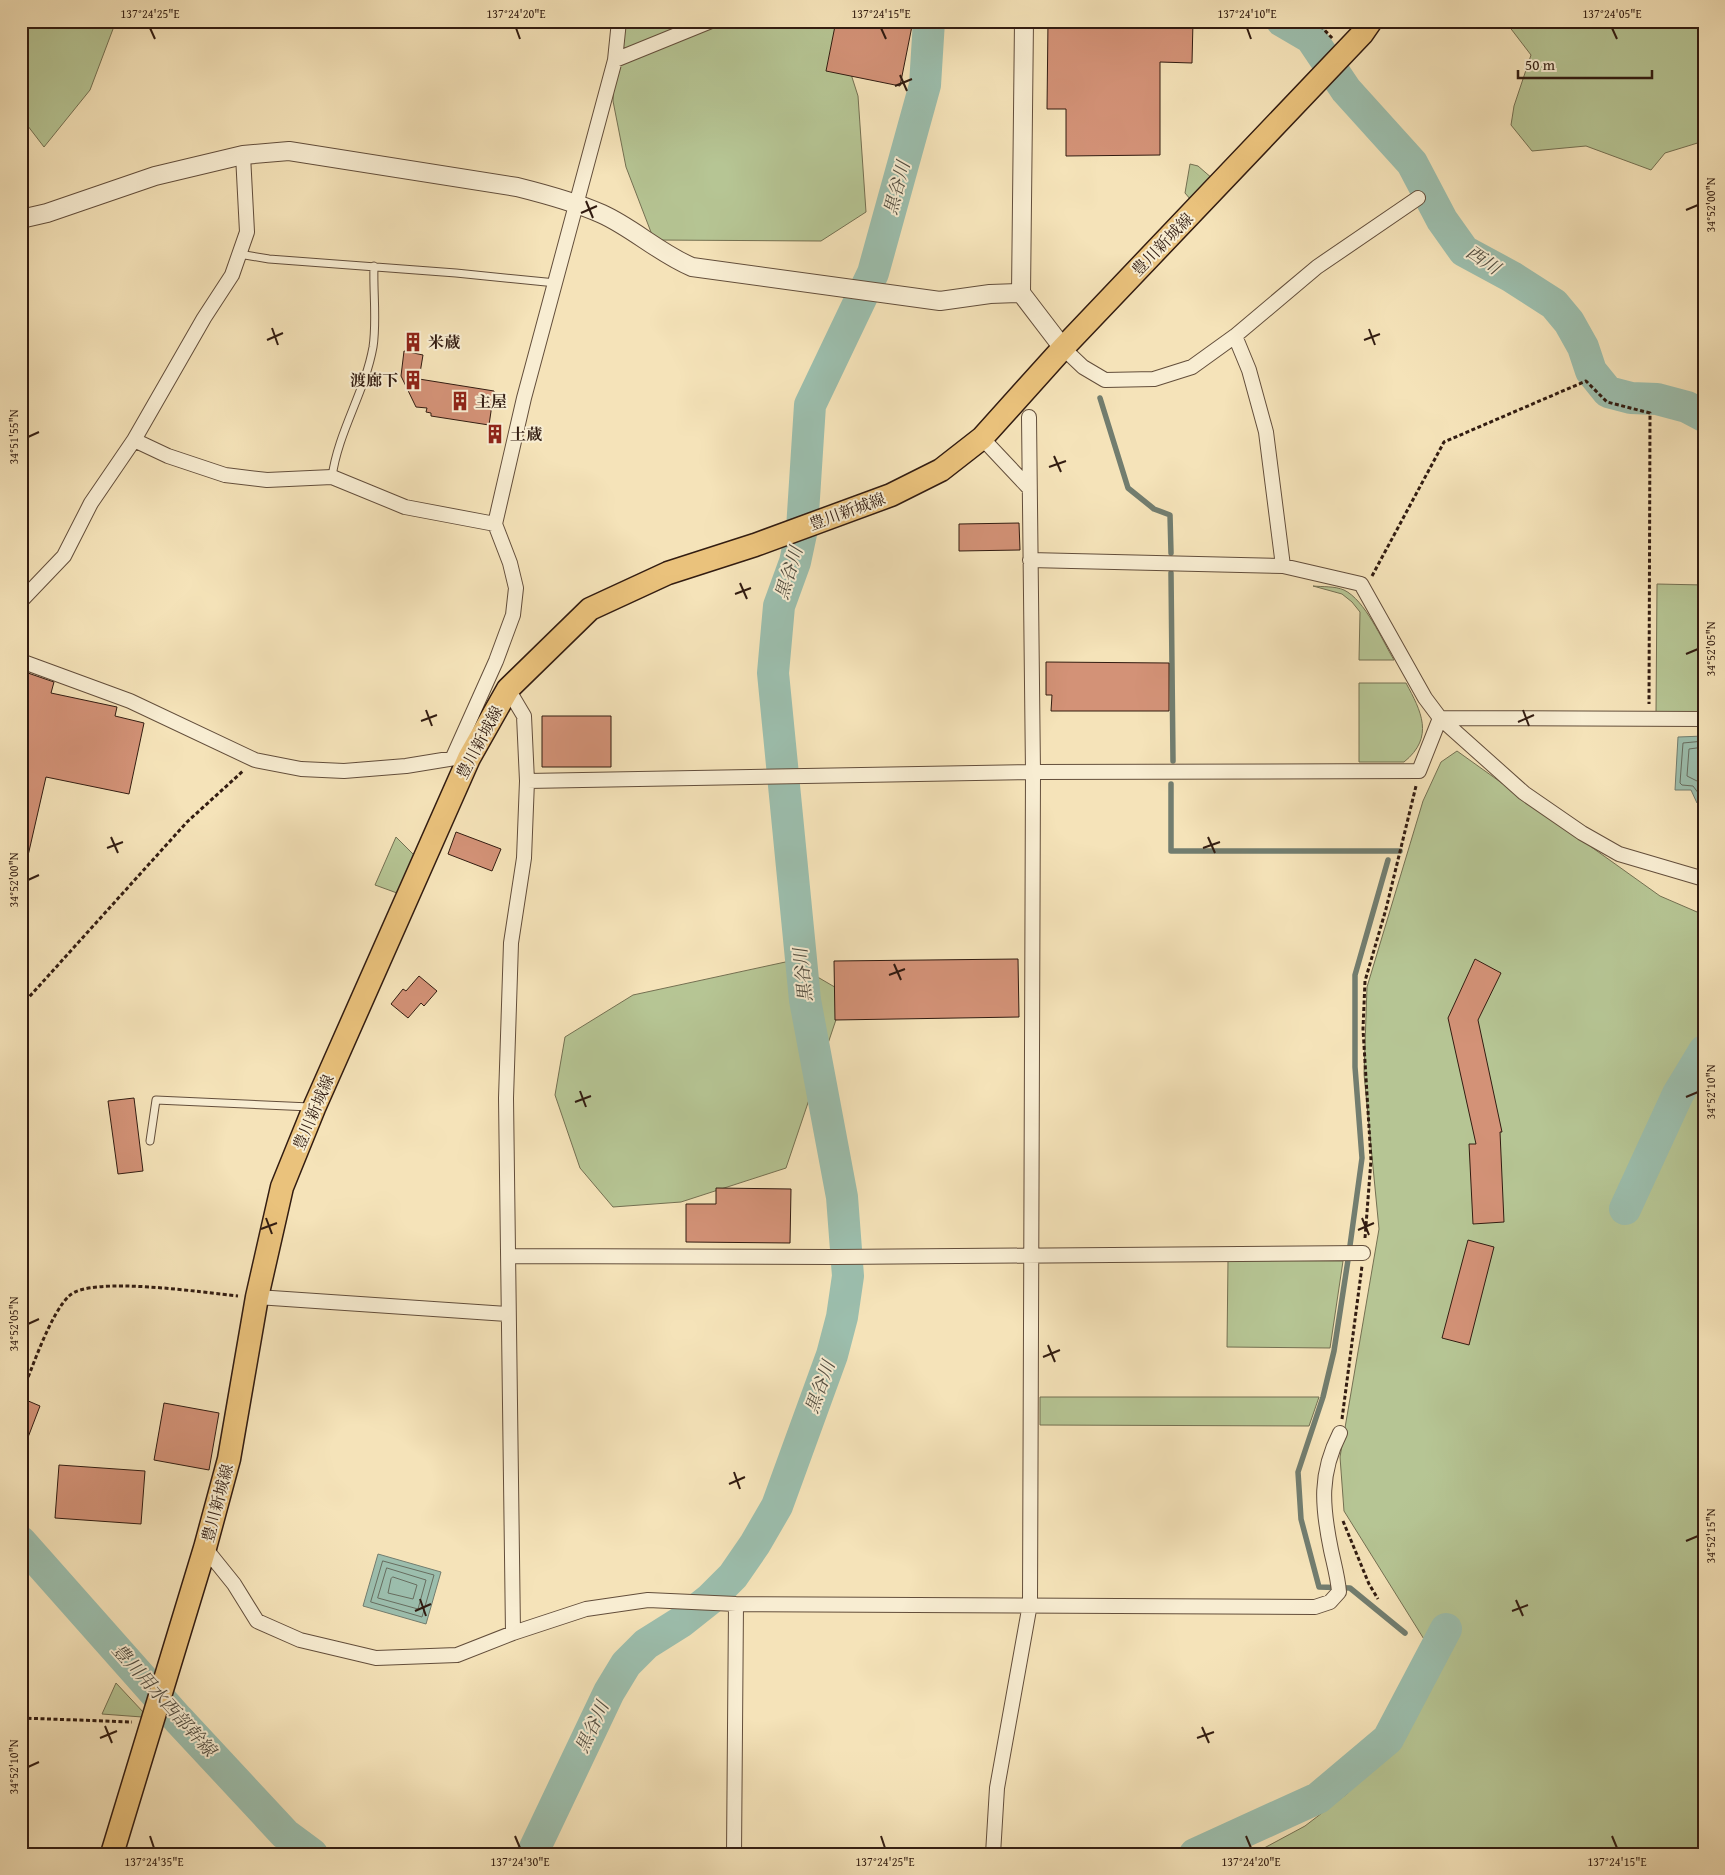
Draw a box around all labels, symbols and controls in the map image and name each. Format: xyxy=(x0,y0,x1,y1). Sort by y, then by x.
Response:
text: 137°24'25"E xyxy=(120,5,180,22)
text: 137°24'20"E xyxy=(486,5,546,22)
text: 137°24'15"E xyxy=(851,5,911,22)
text: 137°24'10"E xyxy=(1217,5,1277,22)
text: 137°24'05"E xyxy=(1582,5,1642,22)
scale bar xyxy=(1518,48,1651,80)
text: 50 m xyxy=(1525,54,1556,75)
water label: 黒谷川 xyxy=(876,156,917,217)
text: 34°52'00"N xyxy=(1702,177,1719,233)
street label: 豊川新城線 xyxy=(1126,207,1198,281)
water label: 西川 xyxy=(1461,238,1507,282)
place label: 米蔵 xyxy=(428,330,460,354)
building icon: 米蔵 xyxy=(402,331,424,353)
place label: 渡廊下 xyxy=(350,368,398,392)
building icon: 渡廊下 xyxy=(402,369,424,391)
place label: 主屋 xyxy=(475,389,507,413)
building icon: 主屋 xyxy=(449,390,471,412)
text: 34°51'55"N xyxy=(5,409,22,465)
place label: 土蔵 xyxy=(510,422,542,446)
building icon: 土蔵 xyxy=(484,423,506,445)
street label: 豊川新城線 xyxy=(805,486,889,536)
water label: 黒谷川 xyxy=(768,541,810,603)
text: 34°52'05"N xyxy=(1702,621,1719,677)
street label: 豊川新城線 xyxy=(450,701,508,783)
text: 34°52'00"N xyxy=(5,852,22,908)
water label: 黒谷川 xyxy=(786,945,819,1003)
text: 34°52'10"N xyxy=(1702,1064,1719,1120)
street label: 豊川新城線 xyxy=(286,1070,340,1154)
text: 34°52'05"N xyxy=(5,1296,22,1352)
water label: 黒谷川 xyxy=(798,1355,842,1417)
street label: 豊川新城線 xyxy=(195,1461,239,1545)
text: 34°52'15"N xyxy=(1702,1508,1719,1564)
water label: 豊川用水西部幹線 xyxy=(106,1637,224,1764)
water label: 黒谷川 xyxy=(568,1695,616,1757)
text: 34°52'10"N xyxy=(5,1739,22,1795)
text: 137°24'35"E xyxy=(124,1853,184,1870)
text: 137°24'30"E xyxy=(490,1853,550,1870)
text: 137°24'25"E xyxy=(855,1853,915,1870)
text: 137°24'20"E xyxy=(1221,1853,1281,1870)
text: 137°24'15"E xyxy=(1587,1853,1647,1870)

